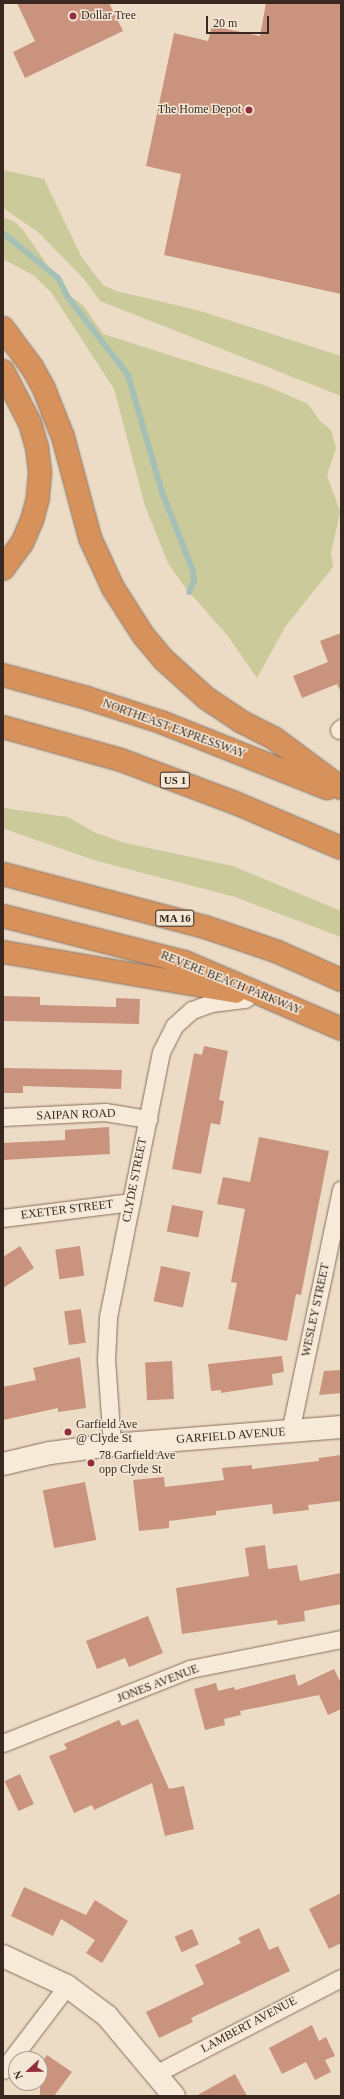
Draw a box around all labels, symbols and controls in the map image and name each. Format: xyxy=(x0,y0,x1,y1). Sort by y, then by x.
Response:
scale bar xyxy=(208,8,271,34)
place label: Dollar Tree xyxy=(81,9,136,23)
marker: Dollar Tree xyxy=(68,11,78,21)
text: 20 m xyxy=(213,16,237,30)
place label: The Home Depot xyxy=(158,103,241,117)
marker: The Home Depot xyxy=(244,105,254,115)
street label: NORTHEAST EXPRESSWAY xyxy=(101,696,247,762)
road number: US 1 xyxy=(159,771,191,789)
road number: MA 16 xyxy=(154,909,196,927)
street label: REVERE BEACH PARKWAY xyxy=(159,948,303,1018)
street label: SAIPAN ROAD xyxy=(36,1106,116,1124)
street label: CLYDE STREET xyxy=(120,1137,150,1223)
street label: EXETER STREET xyxy=(20,1197,114,1223)
street label: WESLEY STREET xyxy=(299,1262,333,1358)
place label: Garfield Ave @ Clyde St xyxy=(76,1418,138,1446)
street label: GARFIELD AVENUE xyxy=(176,1425,286,1447)
marker: Garfield Ave @ Clyde St xyxy=(63,1427,73,1437)
place label: 78 Garfield Ave opp Clyde St xyxy=(99,1449,176,1477)
marker: 78 Garfield Ave opp Clyde St xyxy=(86,1458,96,1468)
street label: JONES AVENUE xyxy=(115,1662,201,1706)
street label: LAMBERT AVENUE xyxy=(198,1993,300,2057)
north arrow xyxy=(8,2051,48,2091)
text: N xyxy=(11,2069,25,2081)

